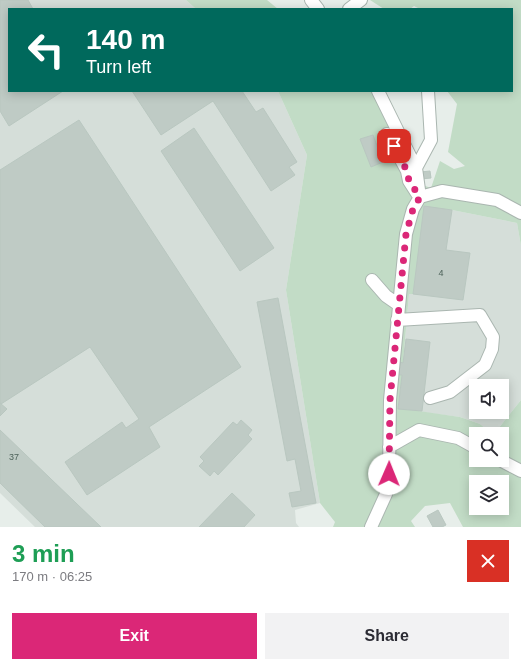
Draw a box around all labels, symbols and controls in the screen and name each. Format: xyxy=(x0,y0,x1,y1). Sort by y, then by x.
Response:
icon: left xyxy=(20,24,72,76)
text: 140 m xyxy=(86,24,165,55)
text: Turn left xyxy=(86,57,151,77)
pin xyxy=(377,129,411,163)
icon: arrive xyxy=(383,135,405,157)
house number: 4 xyxy=(438,268,444,278)
map controls xyxy=(469,379,509,515)
button: sound xyxy=(469,379,509,419)
button: search xyxy=(469,427,509,467)
house number: 37 xyxy=(9,452,19,462)
position arrow xyxy=(368,453,410,495)
button: layers xyxy=(469,475,509,515)
text: 3 min xyxy=(12,540,75,567)
button: close xyxy=(467,540,509,582)
text: 170 m · 06:25 xyxy=(12,569,92,584)
button: Exit xyxy=(12,613,257,659)
button: Share xyxy=(265,613,509,659)

